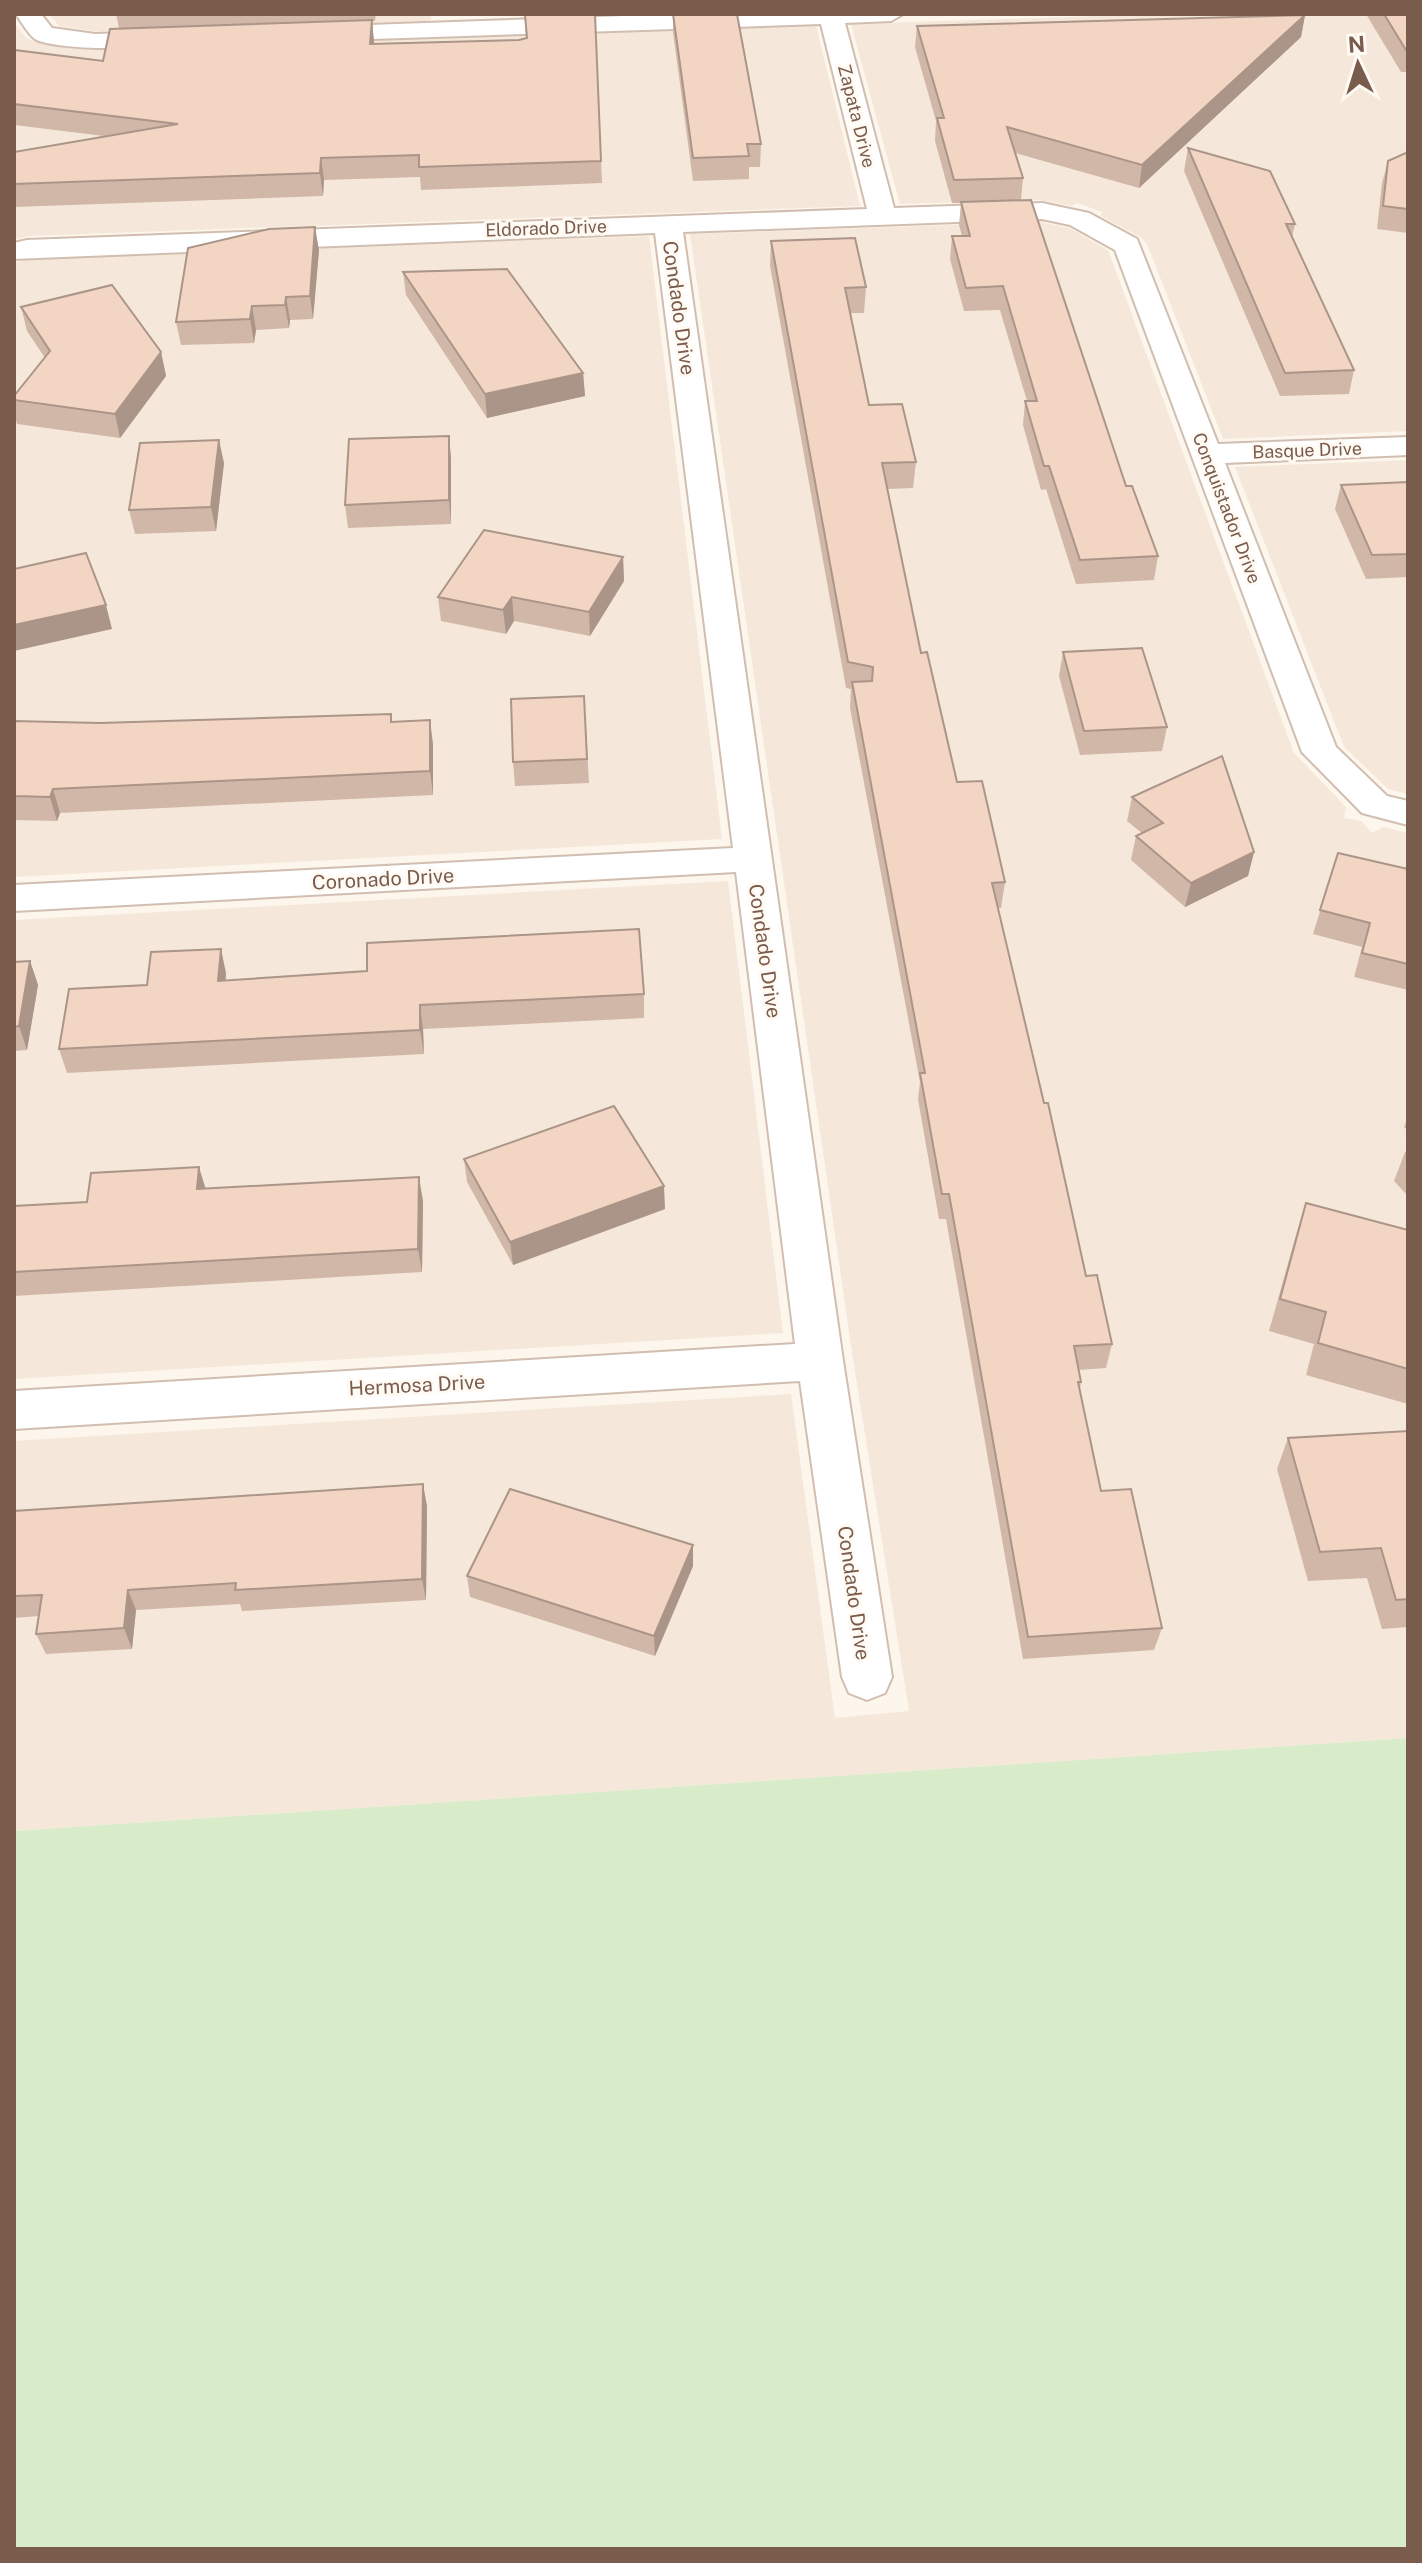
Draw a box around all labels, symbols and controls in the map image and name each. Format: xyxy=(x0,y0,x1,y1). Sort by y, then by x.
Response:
north arrow xyxy=(1318,24,1398,104)
text: N xyxy=(1347,30,1366,58)
street label: Zapata Drive xyxy=(834,62,880,170)
street label: Eldorado Drive xyxy=(485,215,607,241)
street label: Condado Drive xyxy=(658,239,700,377)
street label: Conquistador Drive xyxy=(1189,430,1265,586)
street label: Basque Drive xyxy=(1252,438,1362,462)
street label: Coronado Drive xyxy=(311,863,455,895)
street label: Condado Drive xyxy=(744,882,786,1020)
street label: Hermosa Drive xyxy=(348,1369,486,1401)
street label: Condado Drive xyxy=(833,1524,875,1662)

